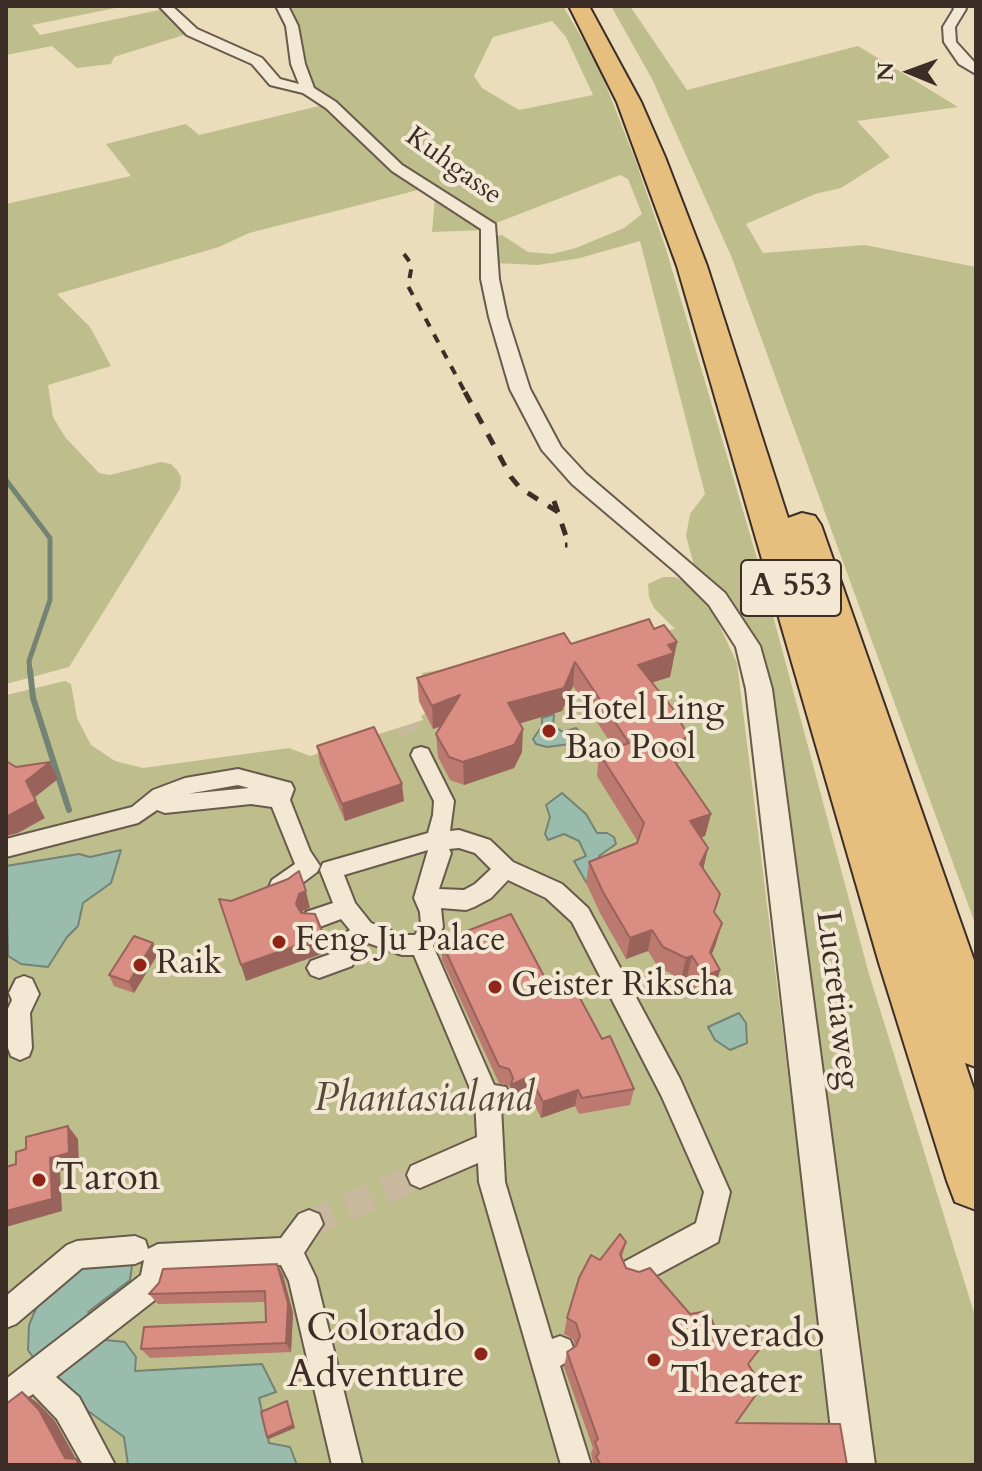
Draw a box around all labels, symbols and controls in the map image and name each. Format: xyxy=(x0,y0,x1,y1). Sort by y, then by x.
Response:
north arrow xyxy=(870,32,950,112)
text: N xyxy=(871,62,901,81)
street label: Kuhgasse xyxy=(398,121,508,213)
road number: A 553 xyxy=(741,560,841,616)
place label: Hotel Ling Bao Pool xyxy=(565,691,724,770)
marker: Hotel Ling Bao Pool xyxy=(540,722,558,740)
street label: Lucretiaweg xyxy=(805,909,867,1091)
place label: Feng Ju Palace xyxy=(295,922,506,962)
marker: Feng Ju Palace xyxy=(270,933,288,951)
place label: Raik xyxy=(156,945,222,985)
marker: Raik xyxy=(131,956,149,974)
place label: Geister Rikscha xyxy=(511,967,734,1007)
marker: Geister Rikscha xyxy=(486,978,504,996)
park label: Phantasialand xyxy=(314,1077,534,1125)
place label: Taron xyxy=(55,1156,161,1204)
marker: Taron xyxy=(30,1171,48,1189)
place label: Colorado Adventure xyxy=(287,1307,465,1401)
place label: Silverado Theater xyxy=(670,1313,825,1407)
marker: Colorado Adventure xyxy=(472,1345,490,1363)
marker: Silverado Theater xyxy=(645,1351,663,1369)

